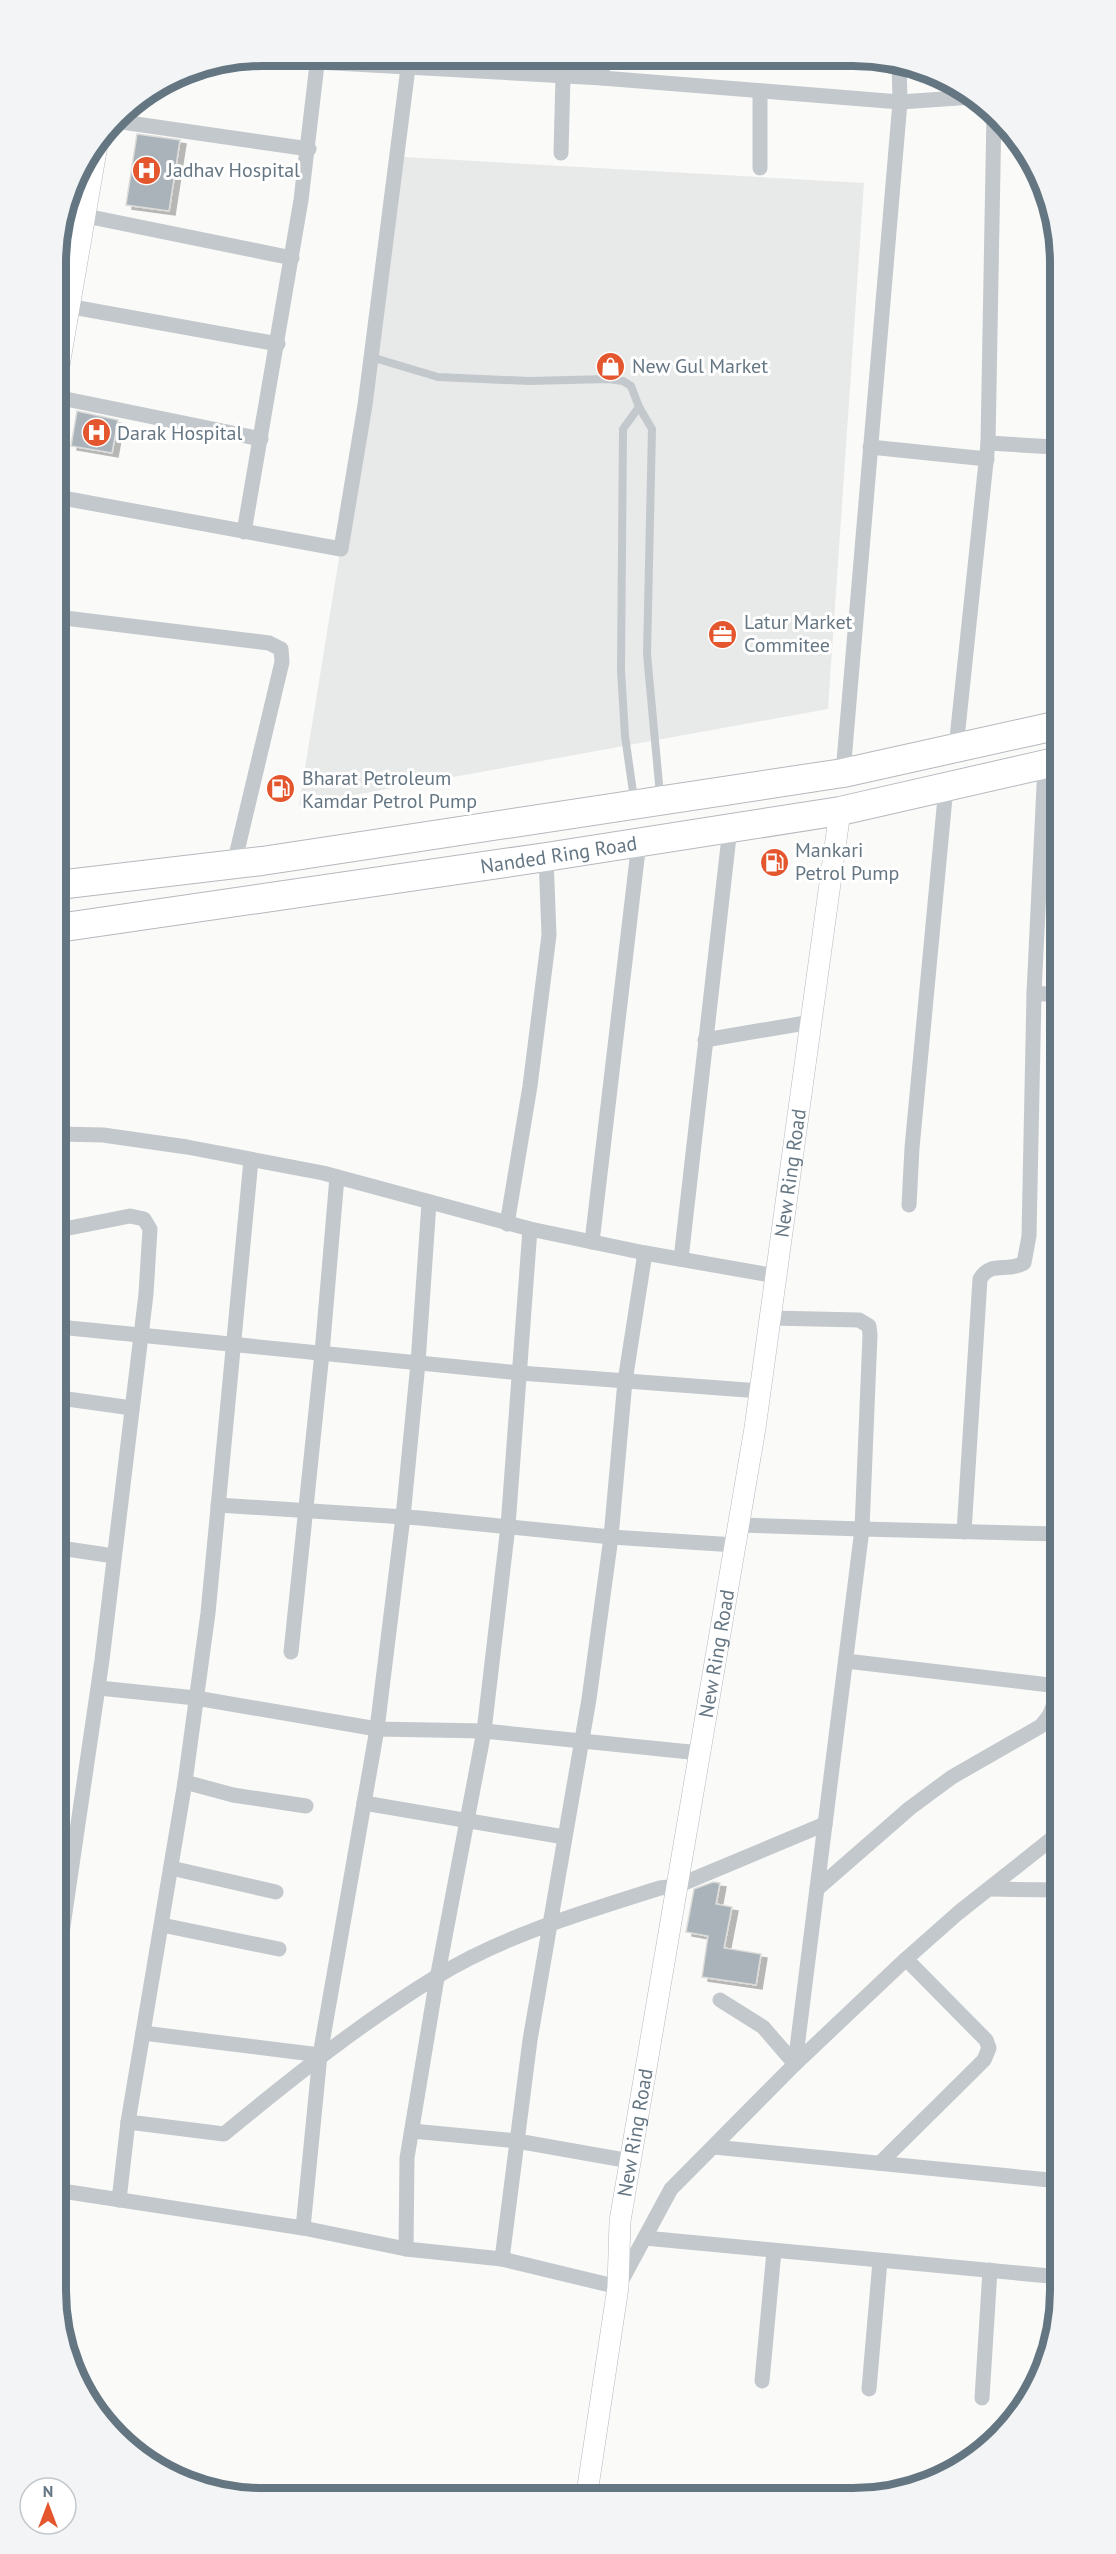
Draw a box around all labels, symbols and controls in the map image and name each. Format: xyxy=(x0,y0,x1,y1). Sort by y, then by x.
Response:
hospital icon: Jadhav Hospital xyxy=(130,154,162,186)
place label: Jadhav Hospital xyxy=(166,157,300,183)
shop icon: New Gul Market xyxy=(595,350,627,382)
place label: New Gul Market xyxy=(632,353,768,379)
hospital icon: Darak Hospital xyxy=(80,417,112,449)
place label: Darak Hospital xyxy=(117,420,242,446)
place label: Latur Market Commitee xyxy=(744,609,853,658)
office icon: Latur Market Commitee xyxy=(707,618,739,650)
place label: Bharat Petroleum Kamdar Petrol Pump xyxy=(302,765,477,814)
fuel station icon: Bharat Petroleum Kamdar Petrol Pump xyxy=(265,773,297,805)
street label: Nanded Ring Road xyxy=(479,830,639,879)
place label: Mankari Petrol Pump xyxy=(795,837,899,886)
fuel station icon: Mankari Petrol Pump xyxy=(758,846,790,878)
street label: New Ring Road xyxy=(768,1107,812,1239)
street label: New Ring Road xyxy=(693,1587,740,1720)
street label: New Ring Road xyxy=(611,2067,659,2199)
north arrow xyxy=(18,2476,78,2536)
text: N xyxy=(43,2481,53,2501)

